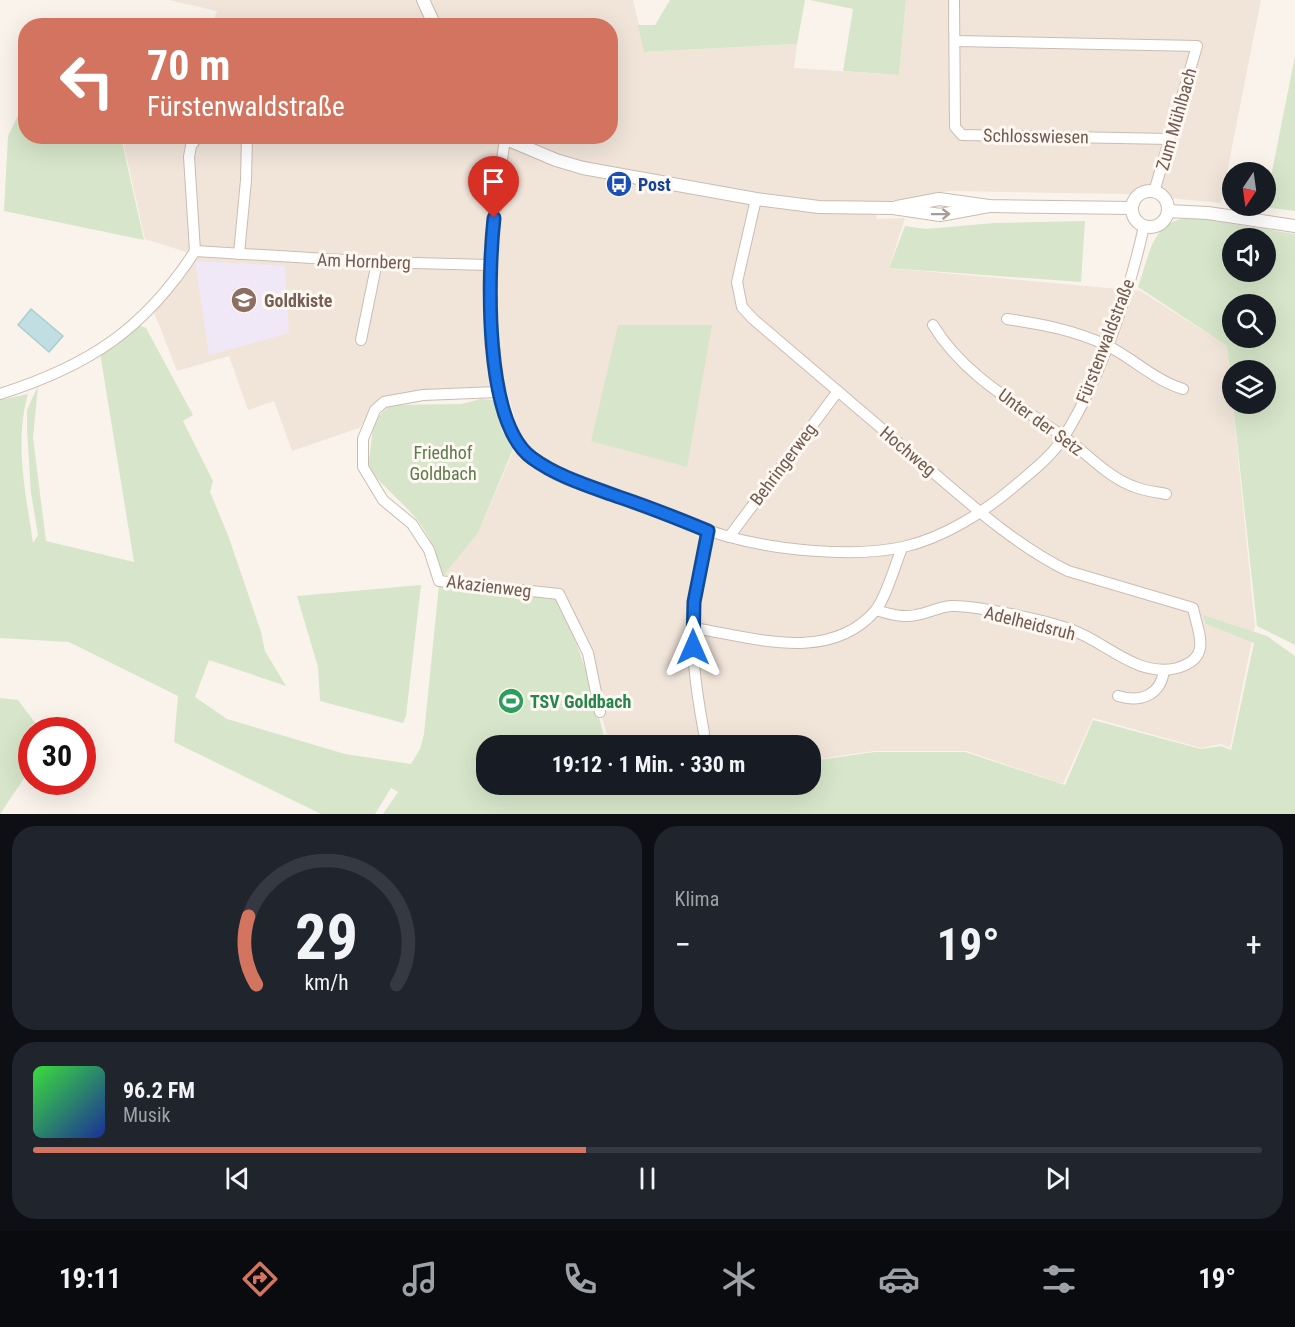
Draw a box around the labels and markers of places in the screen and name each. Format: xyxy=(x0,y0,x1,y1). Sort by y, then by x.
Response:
pin xyxy=(468,156,519,218)
bus stop icon: Post xyxy=(604,169,634,199)
place label: Post xyxy=(638,174,671,195)
school or university icon: Goldkiste xyxy=(229,285,259,315)
place label: Goldkiste xyxy=(264,290,333,311)
sports icon: TSV Goldbach xyxy=(496,686,526,716)
place label: TSV Goldbach xyxy=(530,691,631,712)

